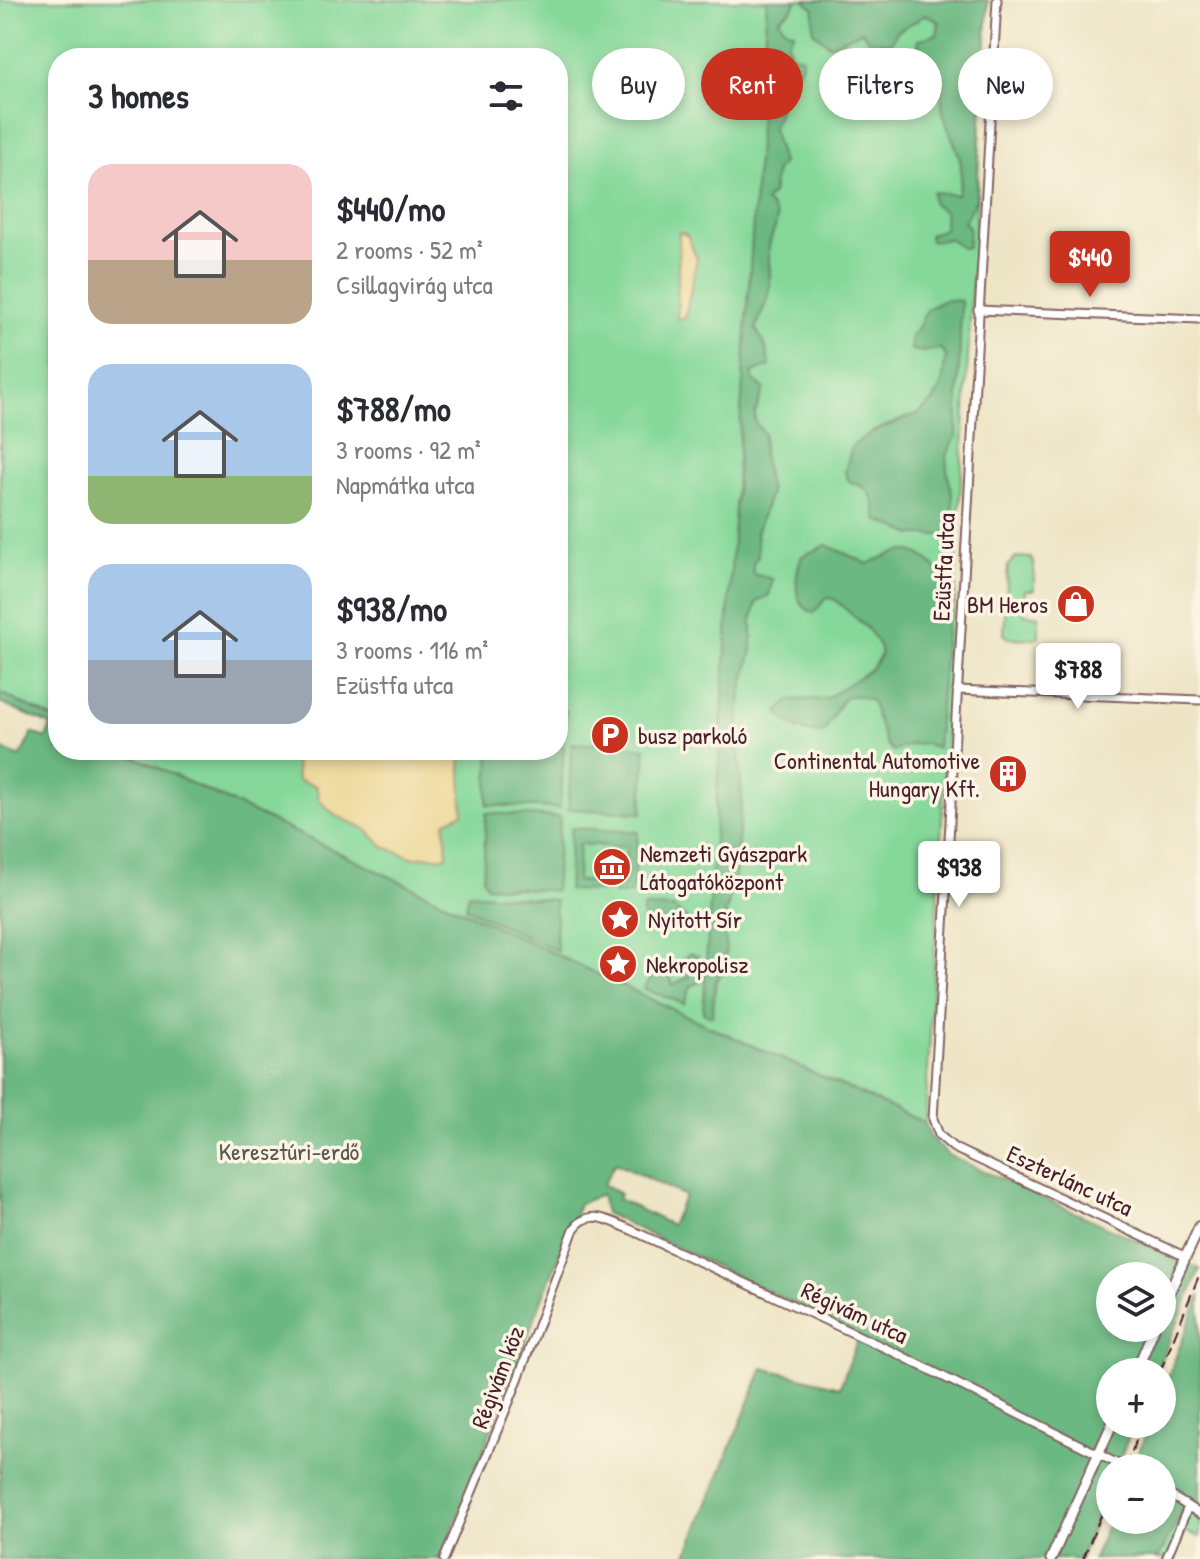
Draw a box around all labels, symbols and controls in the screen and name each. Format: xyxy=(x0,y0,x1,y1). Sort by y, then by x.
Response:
chip: Buy xyxy=(592,48,685,120)
chip: Rent xyxy=(701,48,803,120)
chip: Filters xyxy=(819,48,942,120)
chip: New xyxy=(958,48,1053,120)
text: 3 homes xyxy=(88,73,189,119)
icon: filters xyxy=(484,74,528,118)
text: $440/mo xyxy=(336,186,445,232)
icon: home xyxy=(152,196,248,292)
pin: $440 xyxy=(1043,231,1137,299)
text: 2 rooms · 52 m² xyxy=(336,232,483,267)
text: $440 xyxy=(1068,239,1112,274)
text: Csillagvirág utca xyxy=(336,267,493,302)
text: $788/mo xyxy=(336,386,451,432)
icon: home xyxy=(152,396,248,492)
text: 3 rooms · 92 m² xyxy=(336,432,481,467)
text: Napmátka utca xyxy=(336,467,475,502)
street label: Ezüstfa utca xyxy=(924,512,962,622)
shop icon: BM Heros xyxy=(1055,583,1097,625)
text: $938/mo xyxy=(336,586,447,632)
place label: BM Heros xyxy=(967,588,1048,620)
icon: home xyxy=(152,596,248,692)
text: 3 rooms · 116 m² xyxy=(336,632,488,667)
pin: $788 xyxy=(1031,643,1125,711)
text: $788 xyxy=(1054,651,1102,686)
text: Ezüstfa utca xyxy=(336,667,453,702)
parking icon: busz parkoló xyxy=(589,714,631,756)
place label: busz parkoló xyxy=(638,719,747,751)
place label: Continental Automotive Hungary Kft. xyxy=(774,744,980,804)
building icon: Continental Automotive Hungary Kft. xyxy=(987,753,1029,795)
place label: Nemzeti Gyászpark Látogatóközpont xyxy=(640,837,807,897)
pin: $938 xyxy=(912,841,1006,909)
museum icon: Nemzeti Gyászpark Látogatóközpont xyxy=(591,846,633,888)
text: $938 xyxy=(936,849,982,884)
place icon: Nyitott Sír xyxy=(599,898,641,940)
place label: Nyitott Sír xyxy=(648,903,742,935)
place icon: Nekropolisz xyxy=(597,943,639,985)
place label: Nekropolisz xyxy=(646,948,748,980)
park label: Keresztúri-erdő xyxy=(219,1135,360,1167)
street label: Eszterlánc utca xyxy=(1002,1137,1138,1223)
map controls xyxy=(1096,1262,1176,1534)
button: layers xyxy=(1096,1262,1176,1342)
street label: Régivám utca xyxy=(797,1273,913,1351)
street label: Régivám köz xyxy=(463,1321,531,1433)
button: + xyxy=(1096,1358,1176,1438)
button: − xyxy=(1096,1454,1176,1534)

